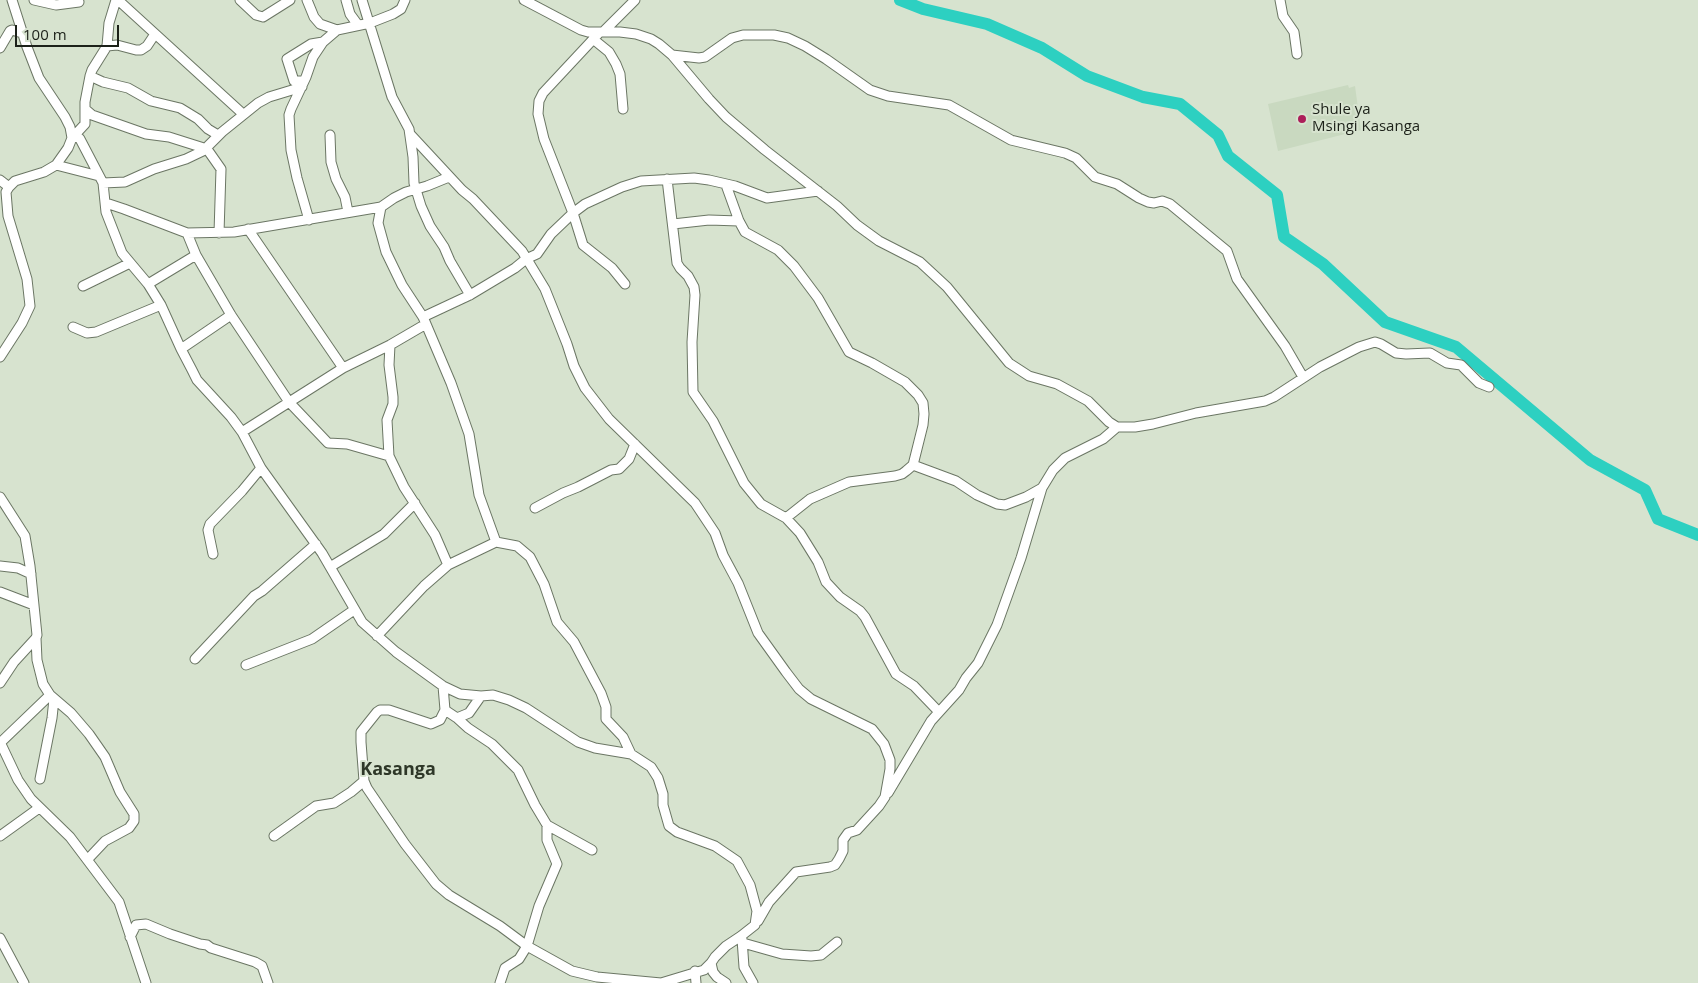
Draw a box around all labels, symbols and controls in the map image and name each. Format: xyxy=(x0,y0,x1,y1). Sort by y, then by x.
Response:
scale bar xyxy=(18,15,121,47)
text: 100 m xyxy=(23,24,67,44)
place label: Shule ya Msingi Kasanga xyxy=(1312,101,1420,136)
marker: Shule ya Msingi Kasanga xyxy=(1296,113,1308,125)
district label: Kasanga xyxy=(360,759,436,781)

